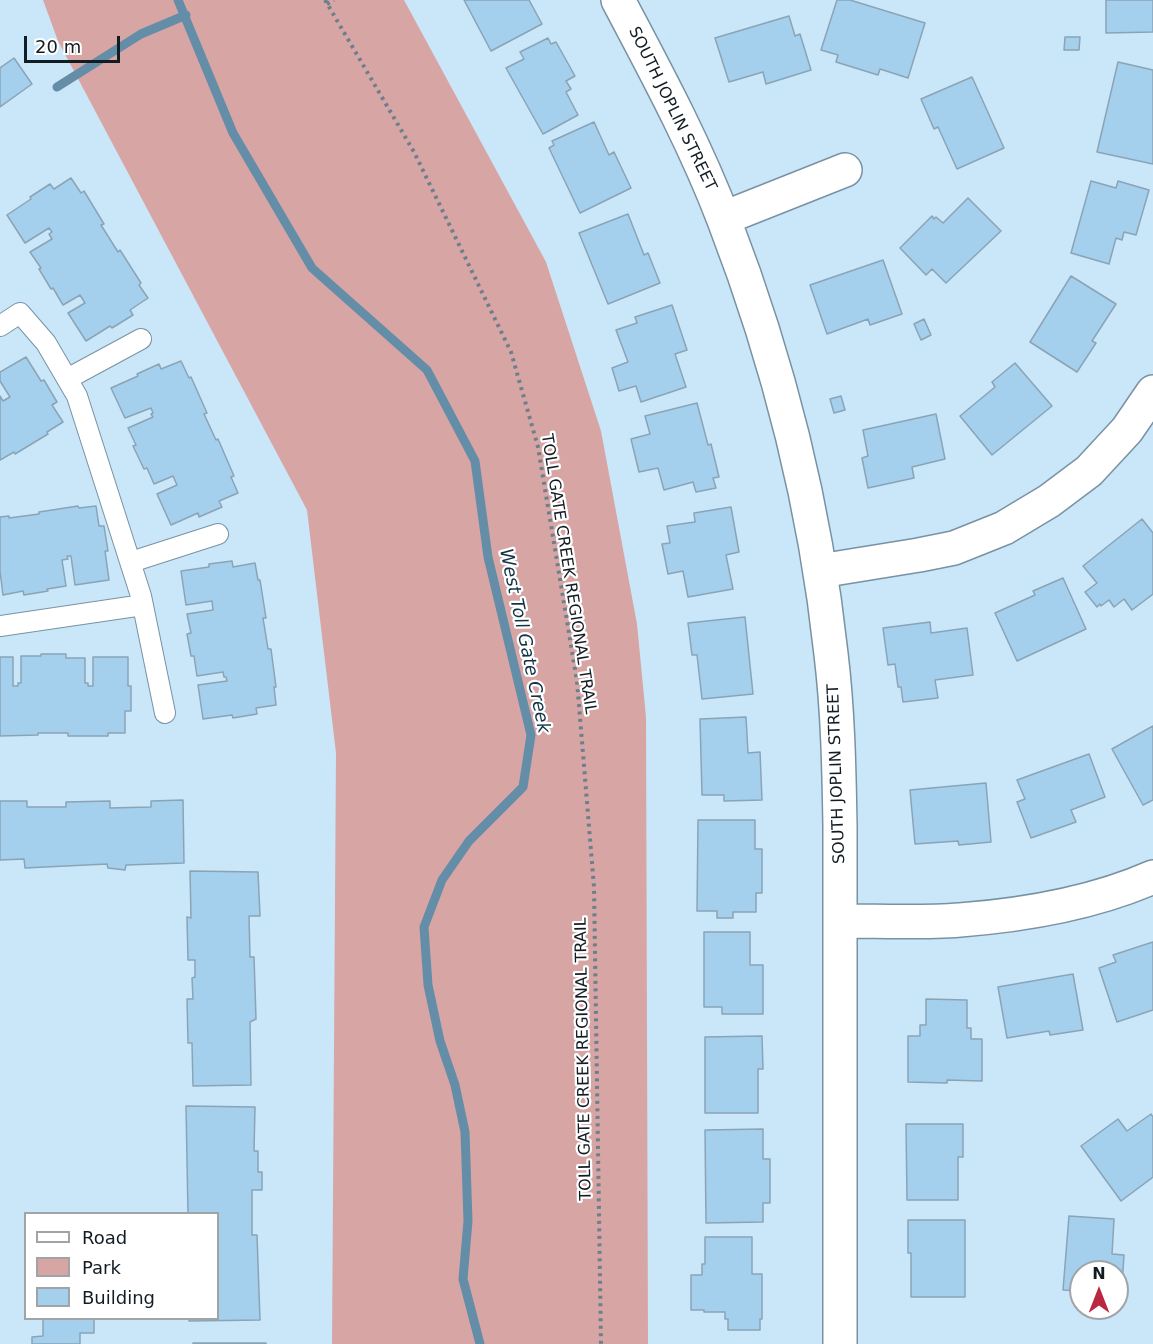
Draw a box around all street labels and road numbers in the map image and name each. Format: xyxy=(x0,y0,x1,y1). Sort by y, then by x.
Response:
street label: SOUTH JOPLIN STREET xyxy=(624,24,720,194)
street label: TOLL GATE CREEK REGIONAL TRAIL xyxy=(536,433,600,715)
street label: SOUTH JOPLIN STREET xyxy=(824,684,850,864)
street label: TOLL GATE CREEK REGIONAL TRAIL xyxy=(572,917,596,1201)

